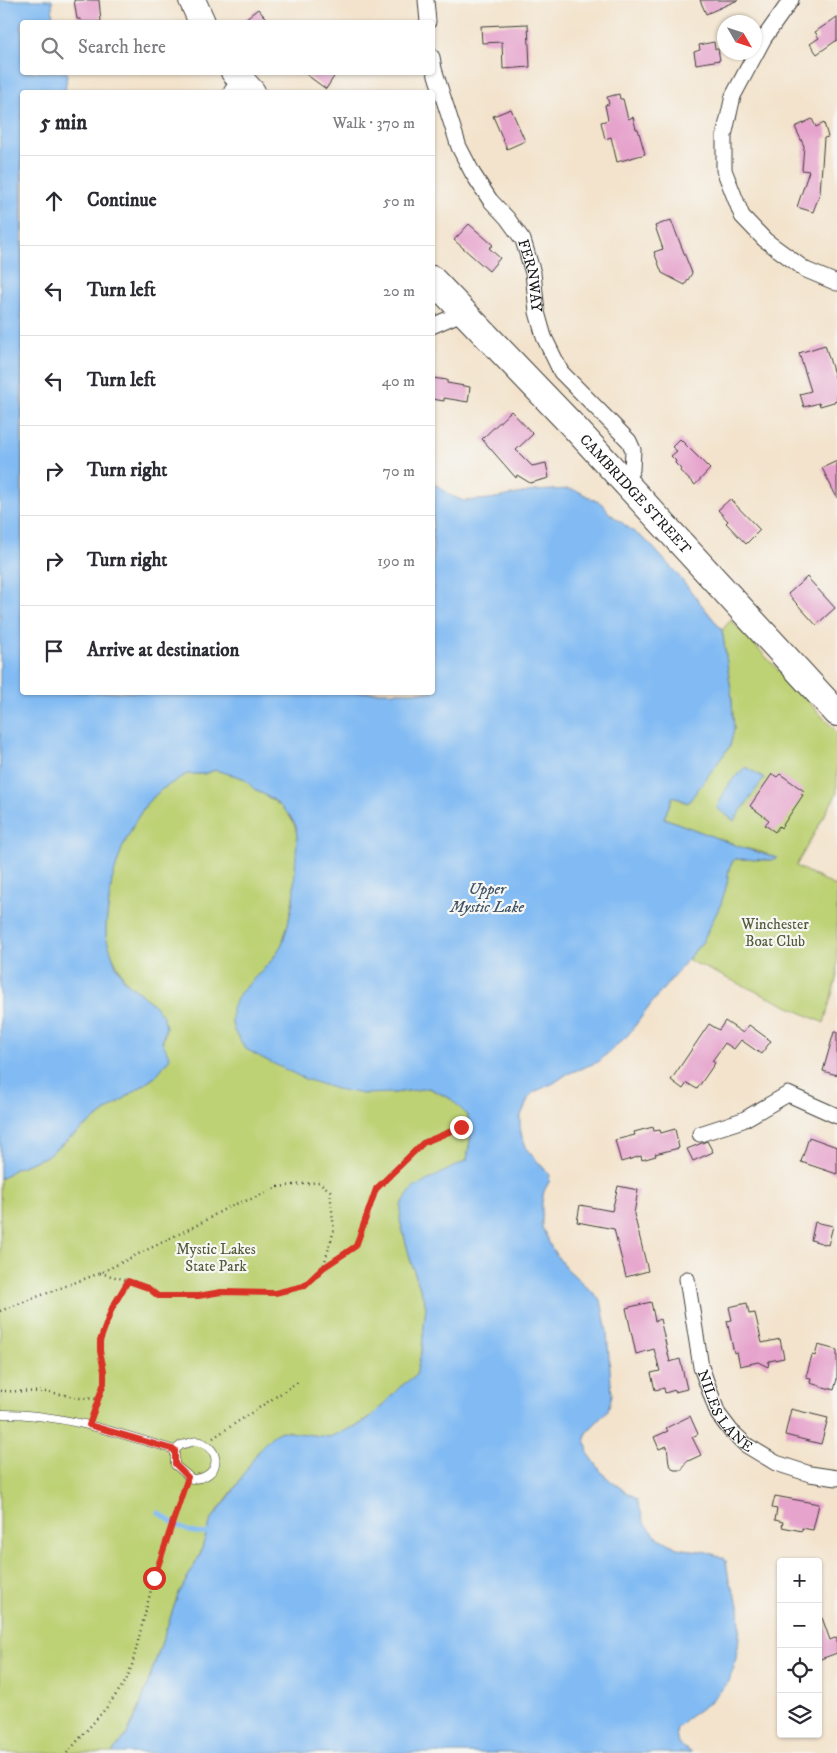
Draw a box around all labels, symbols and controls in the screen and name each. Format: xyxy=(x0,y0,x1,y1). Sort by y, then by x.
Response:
north arrow xyxy=(717,15,762,60)
search box xyxy=(20,20,435,75)
icon: search xyxy=(38,34,66,62)
text: Search here xyxy=(78,36,166,59)
text: 5 min xyxy=(40,110,87,136)
text: Walk · 370 m xyxy=(333,113,415,133)
icon: ahead xyxy=(40,187,68,215)
text: Continue xyxy=(87,189,157,212)
text: 50 m xyxy=(383,191,415,211)
street label: FERNWAY xyxy=(514,237,546,313)
icon: left xyxy=(40,277,68,305)
text: Turn left xyxy=(87,279,156,302)
text: 20 m xyxy=(383,281,415,301)
icon: left xyxy=(40,367,68,395)
text: Turn left xyxy=(87,369,156,392)
text: 40 m xyxy=(382,371,415,391)
street label: CAMBRIDGE STREET xyxy=(576,430,696,558)
icon: right xyxy=(40,457,68,485)
text: Turn right xyxy=(87,459,167,482)
text: 70 m xyxy=(383,461,415,481)
icon: right xyxy=(40,547,68,575)
text: Turn right xyxy=(87,549,167,572)
text: 190 m xyxy=(377,551,415,571)
icon: arrive xyxy=(40,637,68,665)
text: Arrive at destination xyxy=(87,639,239,662)
water label: Upper Mystic Lake xyxy=(449,879,524,917)
park label: Winchester Boat Club xyxy=(740,915,809,951)
route end xyxy=(450,1116,473,1139)
park label: Mystic Lakes State Park xyxy=(176,1240,256,1276)
street label: NILES LANE xyxy=(693,1367,757,1457)
map controls xyxy=(777,1558,822,1738)
button: + xyxy=(777,1558,822,1603)
route start xyxy=(143,1567,166,1590)
button: − xyxy=(777,1603,822,1648)
button: locate xyxy=(777,1648,822,1693)
button: layers xyxy=(777,1693,822,1738)

